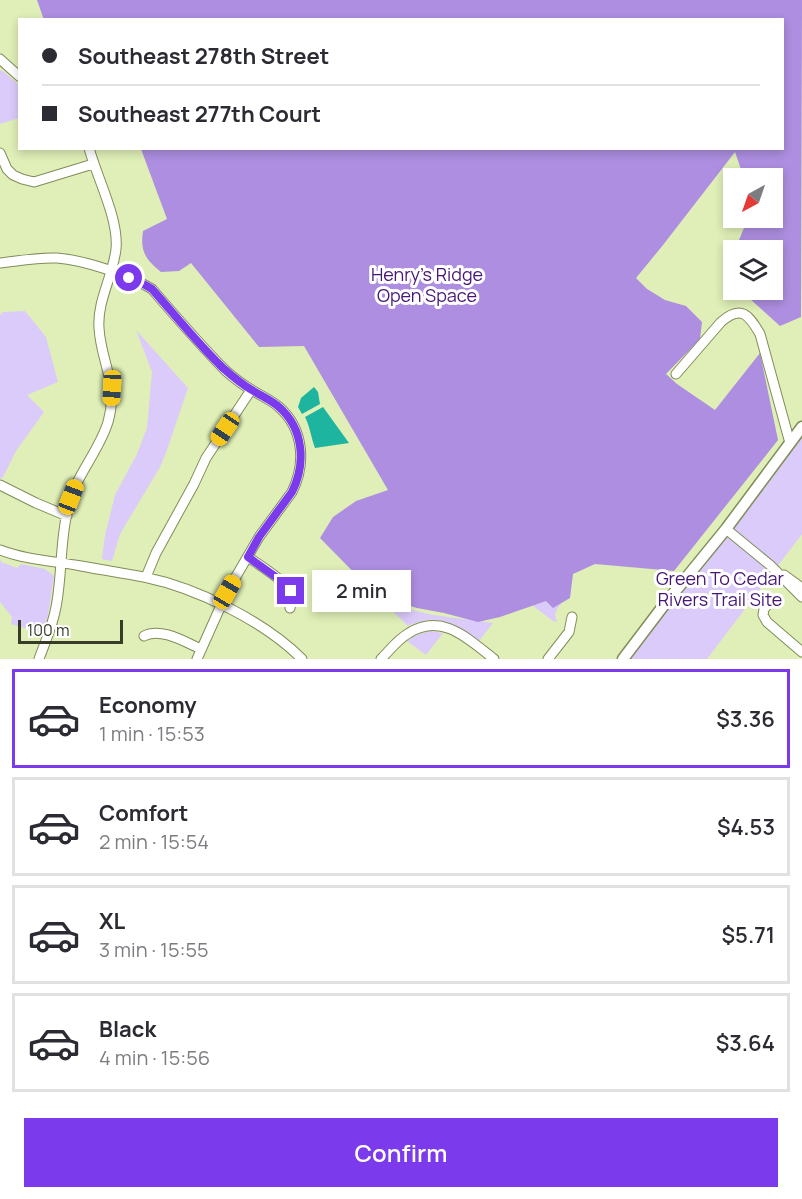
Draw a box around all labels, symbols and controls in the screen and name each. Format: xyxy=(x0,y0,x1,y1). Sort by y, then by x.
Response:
text: Southeast 278th Street xyxy=(78,41,329,71)
text: Southeast 277th Court xyxy=(78,99,321,129)
north arrow xyxy=(723,168,783,228)
map controls xyxy=(723,168,783,300)
button: layers xyxy=(723,240,783,300)
park label: Henry's Ridge Open Space xyxy=(371,262,483,307)
route start xyxy=(115,264,142,291)
car xyxy=(102,370,122,406)
car xyxy=(207,409,243,449)
car xyxy=(56,477,86,517)
park label: Green To Cedar Rivers Trail Site xyxy=(656,566,785,611)
callout: 2 min xyxy=(312,570,411,612)
car xyxy=(210,572,244,612)
route end xyxy=(277,577,304,604)
text: 2 min xyxy=(336,577,387,604)
scale bar xyxy=(18,617,123,644)
text: 100 m xyxy=(27,619,70,641)
text: Economy xyxy=(99,690,197,720)
icon: car xyxy=(27,692,81,746)
text: $3.36 xyxy=(716,704,775,734)
text: 1 min · 15:53 xyxy=(99,720,205,747)
text: Comfort xyxy=(99,798,188,828)
icon: car xyxy=(27,800,81,854)
text: $4.53 xyxy=(717,812,775,842)
text: 2 min · 15:54 xyxy=(99,828,209,855)
text: XL xyxy=(99,906,125,936)
icon: car xyxy=(27,908,81,962)
text: $5.71 xyxy=(722,920,775,950)
text: 3 min · 15:55 xyxy=(99,936,209,963)
text: Black xyxy=(99,1014,156,1044)
icon: car xyxy=(27,1016,81,1070)
text: $3.64 xyxy=(716,1028,775,1058)
text: 4 min · 15:56 xyxy=(99,1044,210,1071)
button: Confirm xyxy=(24,1118,778,1187)

